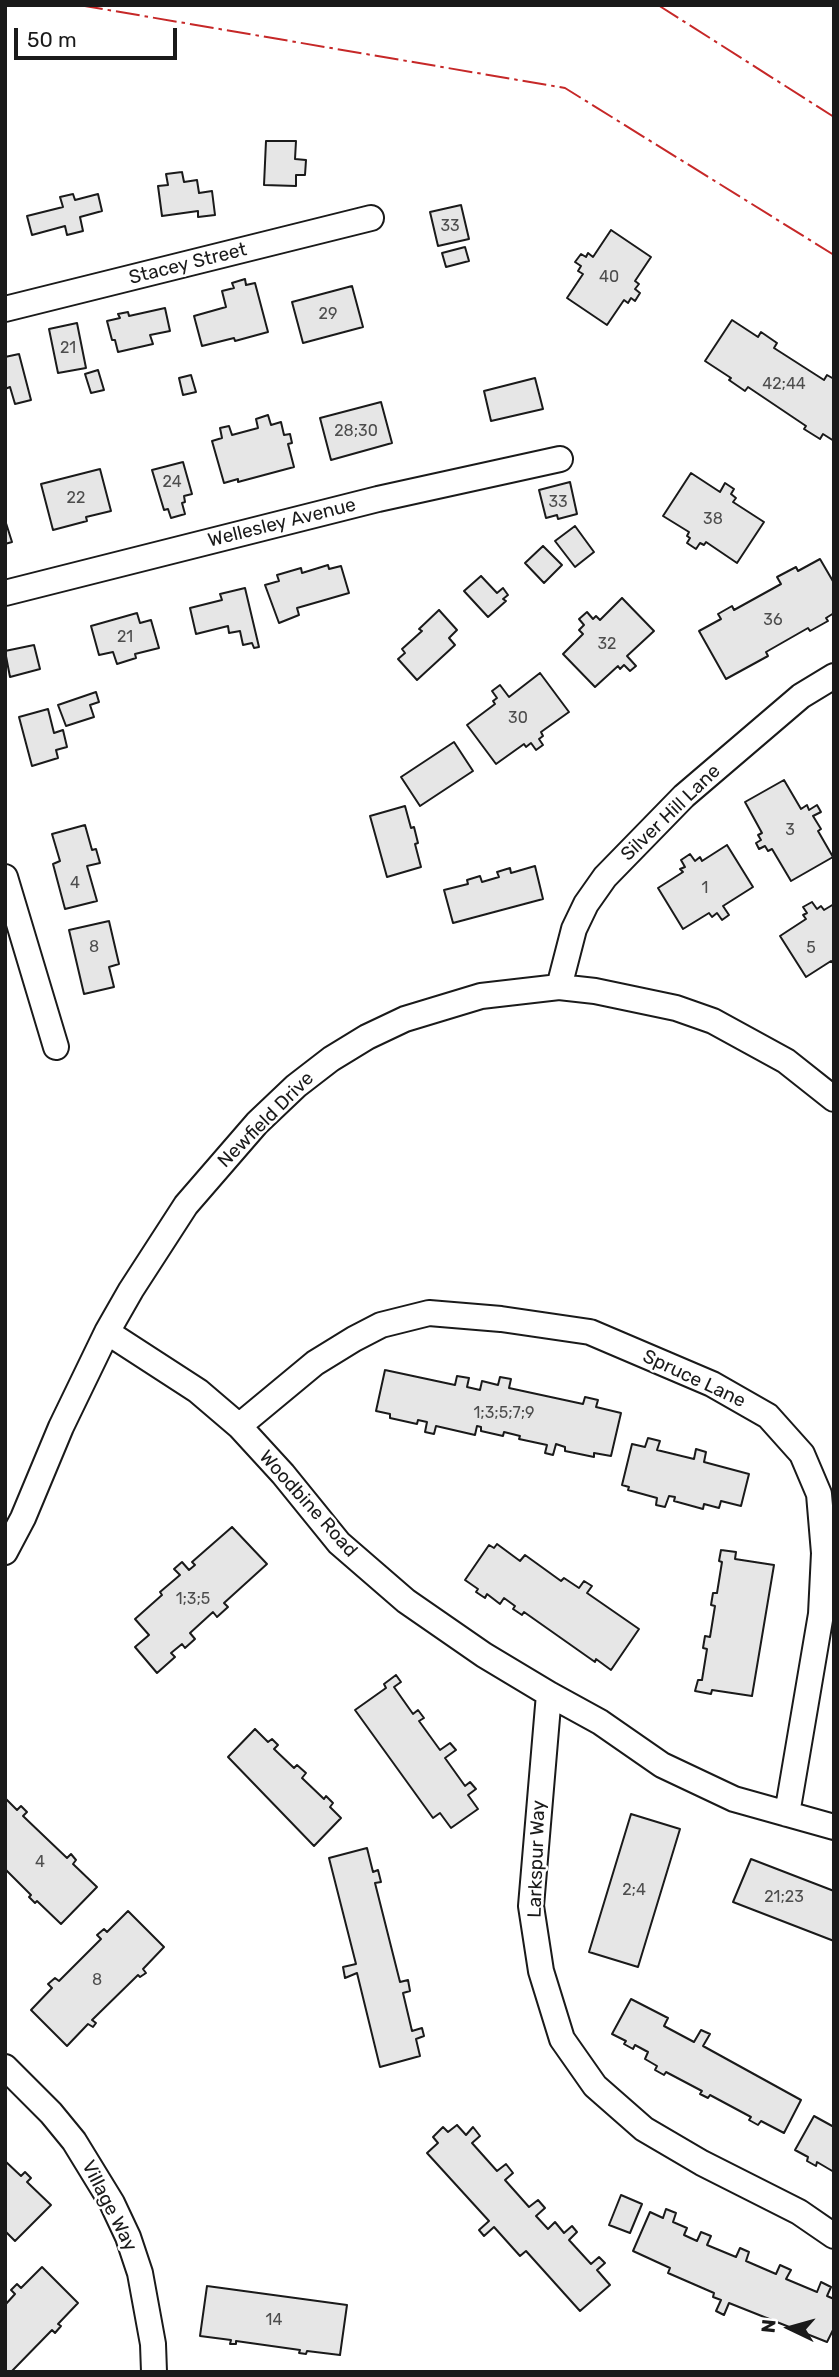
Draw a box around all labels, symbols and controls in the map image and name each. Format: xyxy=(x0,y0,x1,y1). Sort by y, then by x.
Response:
scale bar xyxy=(18,14,180,58)
text: 50 m xyxy=(27,27,77,52)
house number: 33 xyxy=(440,216,460,236)
street label: Stacey Street xyxy=(127,238,249,290)
house number: 40 xyxy=(599,267,619,287)
house number: 29 xyxy=(319,304,337,324)
house number: 21 xyxy=(60,338,76,358)
house number: 42;44 xyxy=(762,374,806,394)
house number: 28;30 xyxy=(334,421,378,441)
house number: 24 xyxy=(162,472,182,492)
house number: 22 xyxy=(67,488,85,508)
house number: 33 xyxy=(548,492,568,512)
street label: Wellesley Avenue xyxy=(206,494,358,552)
house number: 38 xyxy=(703,509,723,529)
house number: 36 xyxy=(763,610,783,630)
house number: 21 xyxy=(117,627,133,647)
house number: 32 xyxy=(597,634,617,654)
house number: 30 xyxy=(508,708,528,728)
street label: Silver Hill Lane xyxy=(617,760,725,866)
house number: 3 xyxy=(785,820,795,840)
house number: 4 xyxy=(70,873,80,893)
house number: 1 xyxy=(702,878,708,898)
house number: 8 xyxy=(89,937,99,957)
house number: 5 xyxy=(806,938,816,958)
street label: Newfield Drive xyxy=(213,1067,319,1173)
street label: Spruce Lane xyxy=(639,1345,749,1413)
house number: 1;3;5;7;9 xyxy=(473,1403,535,1423)
street label: Woodbine Road xyxy=(254,1446,362,1562)
house number: 1;3;5 xyxy=(176,1589,210,1609)
street label: Larkspur Way xyxy=(524,1800,550,1918)
house number: 4 xyxy=(35,1852,45,1872)
house number: 2;4 xyxy=(622,1880,646,1900)
house number: 21;23 xyxy=(764,1887,804,1907)
house number: 8 xyxy=(92,1970,102,1990)
street label: Village Way xyxy=(76,2157,142,2255)
north arrow xyxy=(755,2293,825,2363)
house number: 14 xyxy=(266,2310,282,2330)
text: N xyxy=(757,2318,781,2334)

